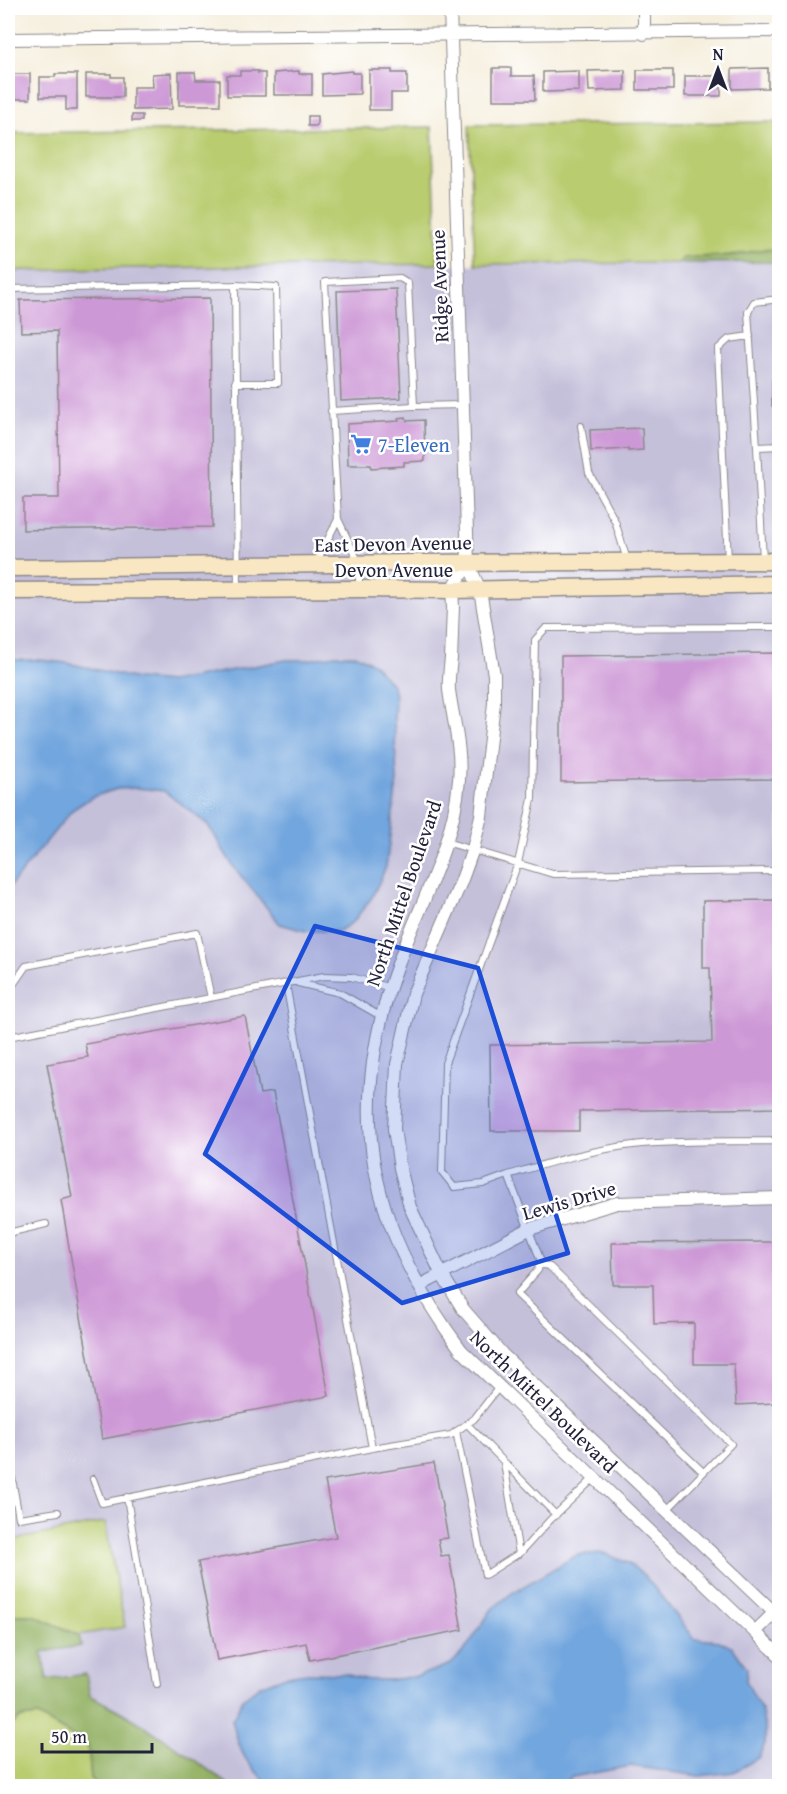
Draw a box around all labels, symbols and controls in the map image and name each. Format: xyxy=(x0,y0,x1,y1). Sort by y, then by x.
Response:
north arrow xyxy=(688,39,748,99)
text: N xyxy=(713,42,724,66)
street label: Ridge Avenue xyxy=(423,229,455,343)
place label: 7-Eleven xyxy=(378,430,450,459)
supermarket icon: 7-Eleven xyxy=(349,432,373,456)
street label: East Devon Avenue xyxy=(314,527,472,559)
street label: Devon Avenue xyxy=(335,555,453,584)
street label: North Mittel Boulevard xyxy=(358,796,449,990)
street label: Lewis Drive xyxy=(519,1173,619,1227)
street label: North Mittel Boulevard xyxy=(464,1323,624,1479)
scale bar xyxy=(42,1716,152,1754)
text: 50 m xyxy=(51,1723,87,1750)

